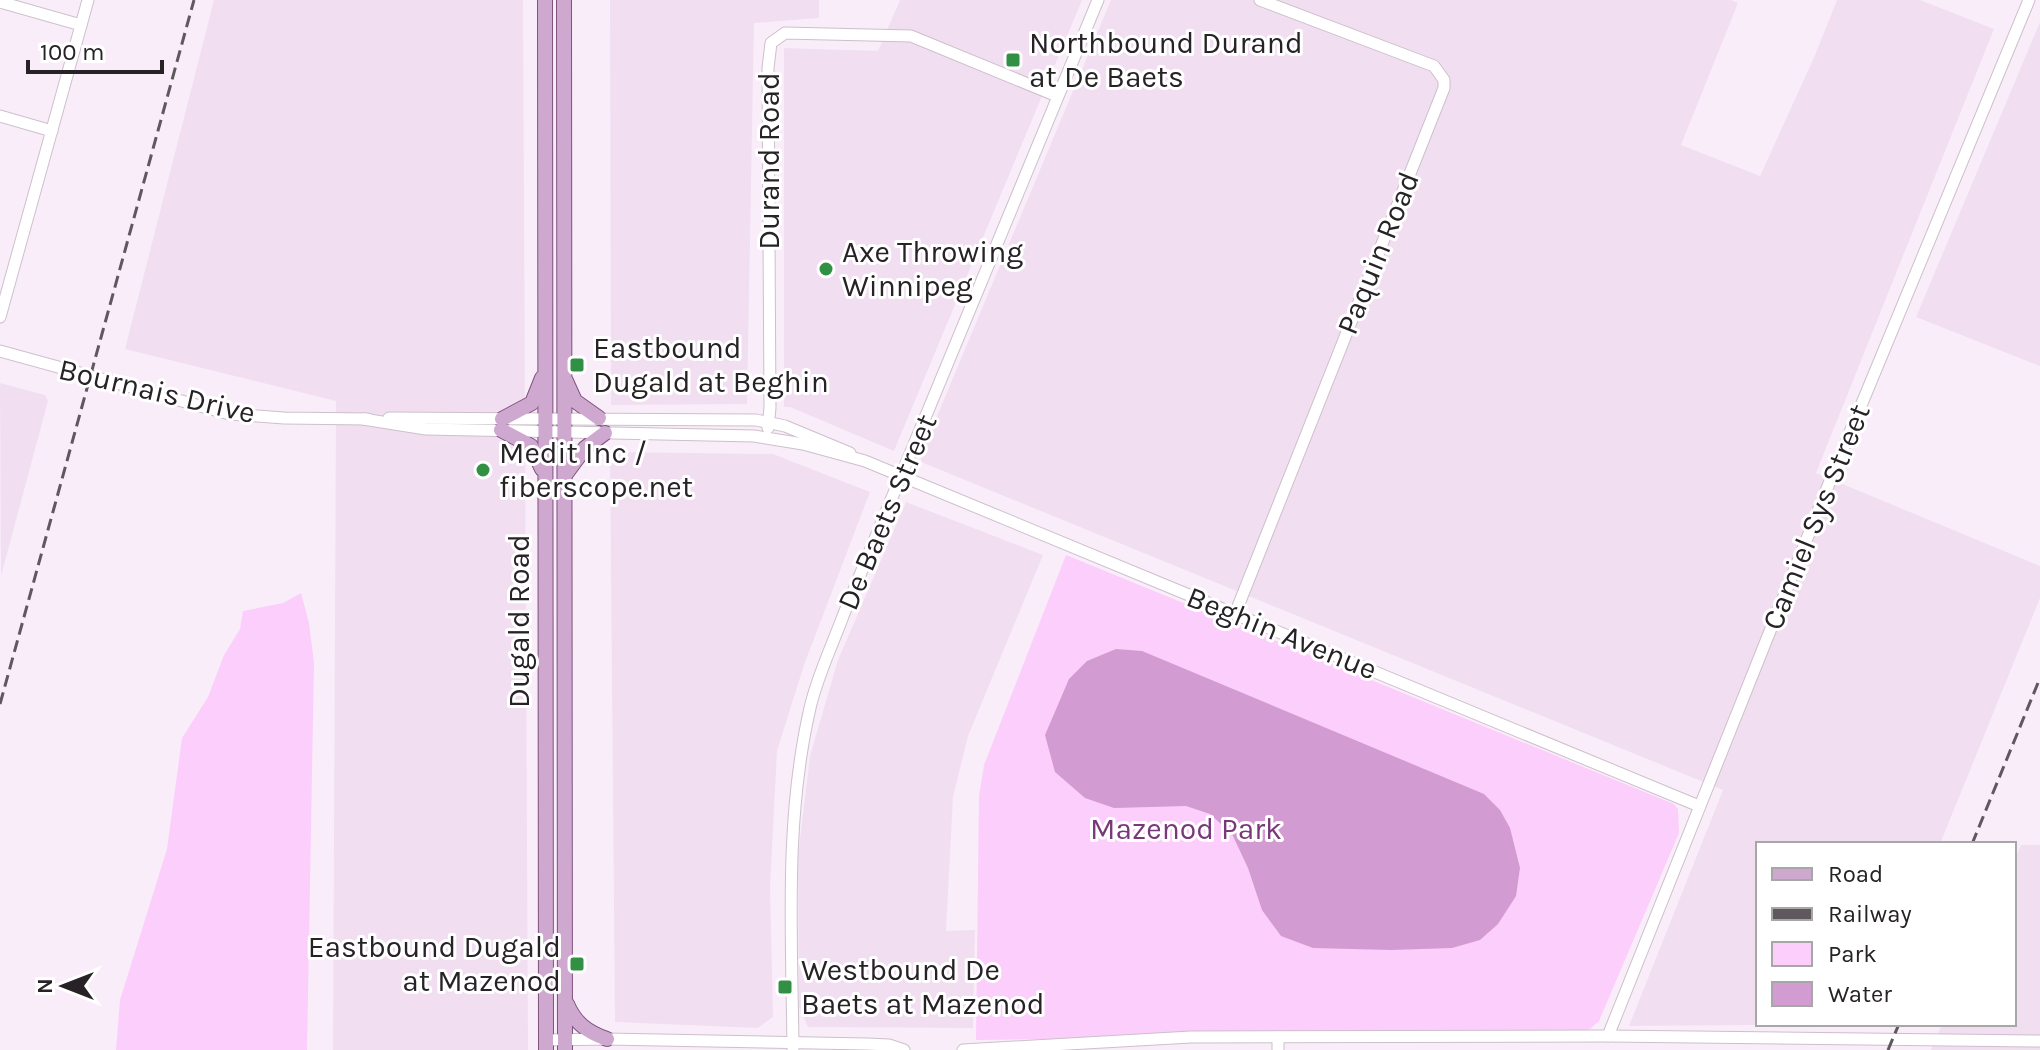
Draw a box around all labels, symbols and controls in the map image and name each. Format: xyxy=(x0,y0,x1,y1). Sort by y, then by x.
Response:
scale bar xyxy=(28,24,162,74)
place label: Northbound Durand at De Baets xyxy=(1029,25,1303,95)
text: 100 m xyxy=(40,38,105,66)
marker: Northbound Durand at De Baets xyxy=(1004,51,1022,69)
street label: Durand Road xyxy=(751,72,787,250)
street label: Paquin Road xyxy=(1329,166,1427,340)
place label: Axe Throwing Winnipeg xyxy=(842,234,1023,304)
marker: Axe Throwing Winnipeg xyxy=(817,260,835,278)
place label: Eastbound Dugald at Beghin xyxy=(593,330,829,400)
street label: Bournais Drive xyxy=(55,351,259,431)
marker: Eastbound Dugald at Beghin xyxy=(568,356,586,374)
street label: Camiel Sys Street xyxy=(1754,399,1878,635)
street label: De Baets Street xyxy=(830,409,944,615)
place label: Medit Inc / fiberscope.net xyxy=(499,435,693,505)
marker: Medit Inc / fiberscope.net xyxy=(474,461,492,479)
street label: Dugald Road xyxy=(501,534,537,708)
street label: Beghin Avenue xyxy=(1182,578,1382,688)
park label: Mazenod Park xyxy=(1090,811,1282,847)
legend xyxy=(1756,842,2016,1026)
text: Road xyxy=(1828,860,1883,888)
text: Railway xyxy=(1828,900,1912,928)
place label: Eastbound Dugald at Mazenod xyxy=(308,929,561,999)
text: Park xyxy=(1828,940,1877,968)
north arrow xyxy=(24,946,104,1026)
place label: Westbound De Baets at Mazenod xyxy=(801,952,1045,1022)
marker: Eastbound Dugald at Mazenod xyxy=(568,955,586,973)
text: N xyxy=(32,978,58,994)
marker: Westbound De Baets at Mazenod xyxy=(776,978,794,996)
text: Water xyxy=(1828,980,1892,1008)

